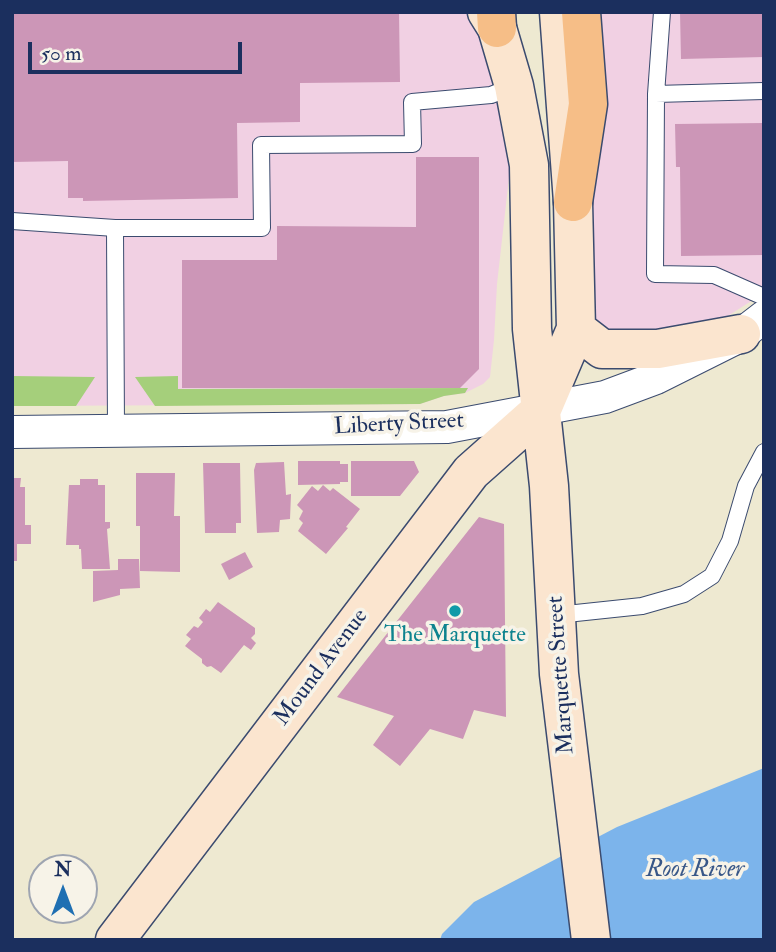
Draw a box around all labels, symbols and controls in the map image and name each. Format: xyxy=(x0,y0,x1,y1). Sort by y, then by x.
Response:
scale bar xyxy=(32,28,245,72)
text: 50 m xyxy=(41,40,82,67)
street label: Liberty Street xyxy=(333,408,465,442)
street label: Marquette Street xyxy=(543,595,581,755)
marker: The Marquette xyxy=(447,603,463,619)
street label: Mound Avenue xyxy=(269,604,375,732)
place label: The Marquette xyxy=(384,622,526,650)
north arrow xyxy=(28,854,98,924)
water label: Root River xyxy=(646,857,744,885)
text: N xyxy=(54,858,72,882)

